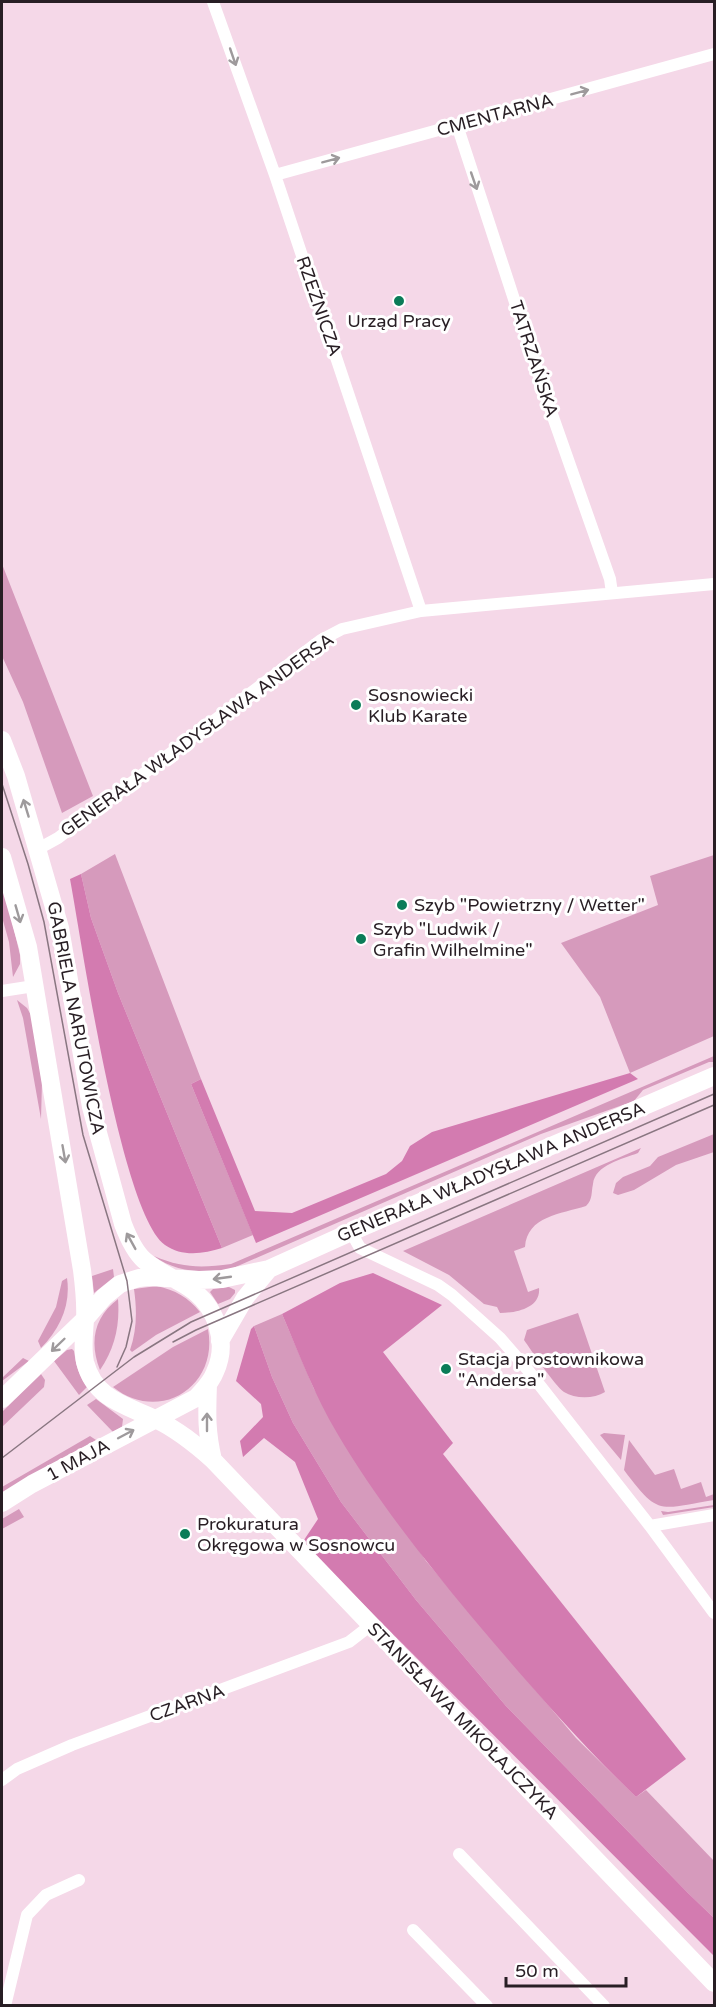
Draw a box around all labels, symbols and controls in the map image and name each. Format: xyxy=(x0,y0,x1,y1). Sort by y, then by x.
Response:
one-way arrow xyxy=(228,47,239,66)
one-way arrow xyxy=(570,85,589,97)
street label: CMENTARNA xyxy=(434,89,556,141)
one-way arrow xyxy=(321,153,340,165)
one-way arrow xyxy=(470,171,481,190)
street label: RZEŹNICZA xyxy=(292,253,346,359)
marker: Urząd Pracy xyxy=(392,294,406,308)
street label: TATRZAŃSKA xyxy=(505,298,563,420)
place label: Urząd Pracy xyxy=(347,310,451,332)
street label: GENERAŁA WŁADYSŁAWA ANDERSA xyxy=(56,628,338,842)
place label: Sosnowiecki Klub Karate xyxy=(368,684,473,727)
marker: Sosnowiecki Klub Karate xyxy=(349,698,363,712)
one-way arrow xyxy=(20,799,31,818)
place label: Szyb "Powietrzny / Wetter" xyxy=(414,894,645,916)
marker: Szyb "Powietrzny / Wetter" xyxy=(395,898,409,912)
street label: GABRIELA NARUTOWICZA xyxy=(43,899,109,1137)
one-way arrow xyxy=(13,904,24,923)
place label: Szyb "Ludwik / Grafin Wilhelmine" xyxy=(373,918,533,961)
marker: Szyb "Ludwik / Grafin Wilhelmine" xyxy=(354,932,368,946)
street label: GENERAŁA WŁADYSŁAWA ANDERSA xyxy=(334,1097,648,1247)
one-way arrow xyxy=(59,1144,70,1163)
one-way arrow xyxy=(125,1233,137,1250)
one-way arrow xyxy=(212,1273,232,1284)
one-way arrow xyxy=(51,1338,66,1353)
place label: Stacja prostownikowa "Andersa" xyxy=(458,1348,644,1391)
marker: Stacja prostownikowa "Andersa" xyxy=(439,1362,453,1376)
one-way arrow xyxy=(201,1413,213,1433)
one-way arrow xyxy=(117,1428,135,1439)
street label: 1 MAJA xyxy=(43,1434,113,1486)
place label: Prokuratura Okręgowa w Sosnowcu xyxy=(197,1513,395,1556)
marker: Prokuratura Okręgowa w Sosnowcu xyxy=(178,1527,192,1541)
street label: STANISŁAWA MIKOŁAJCZYKA xyxy=(363,1618,563,1824)
street label: CZARNA xyxy=(147,1679,227,1727)
scale bar xyxy=(506,1950,626,1988)
text: 50 m xyxy=(515,1960,559,1982)

